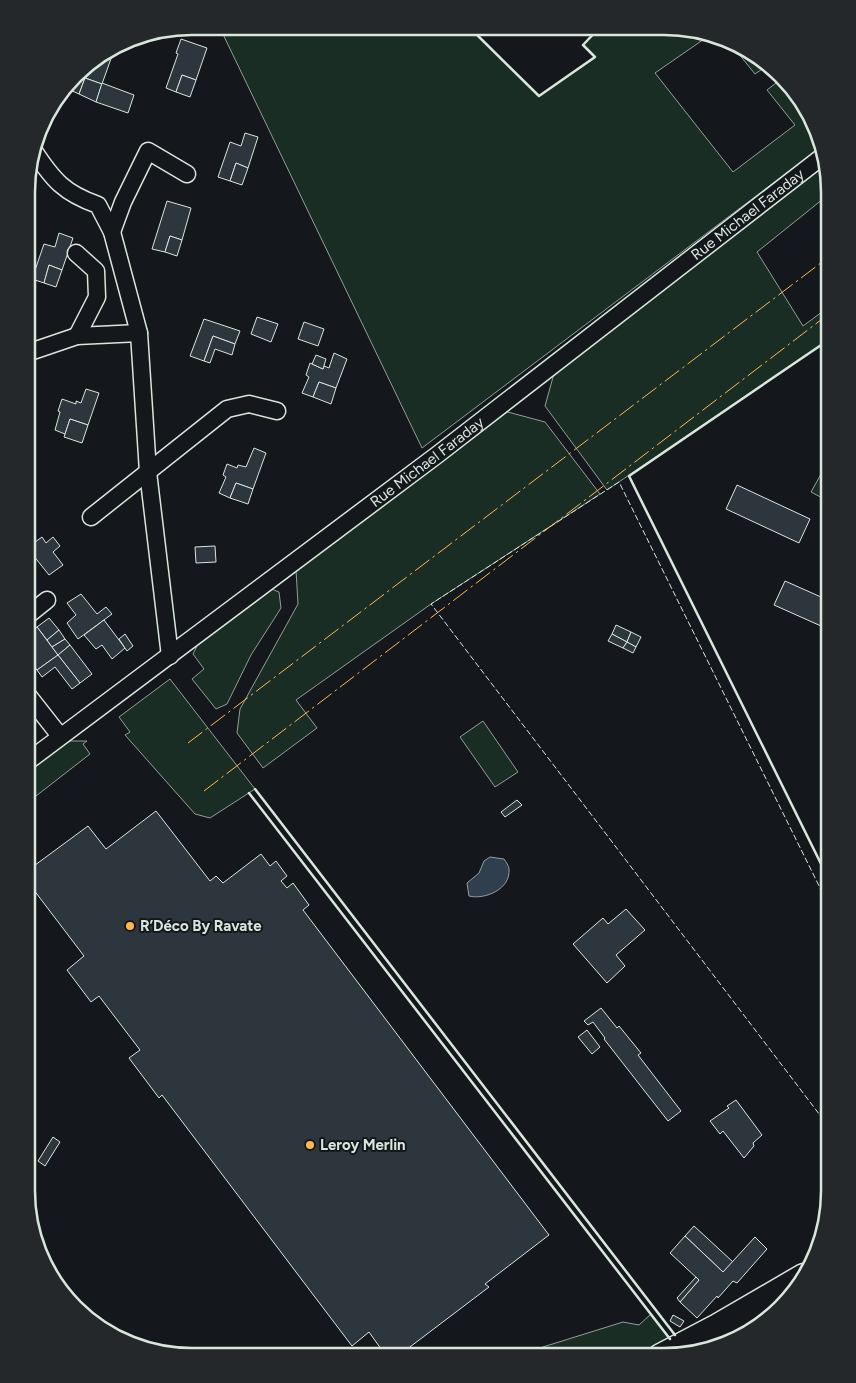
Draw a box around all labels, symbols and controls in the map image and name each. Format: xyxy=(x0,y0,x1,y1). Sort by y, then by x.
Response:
street label: Rue Michael Faraday xyxy=(687,165,808,264)
street label: Rue Michael Faraday xyxy=(367,413,487,511)
place label: R’Déco By Ravate xyxy=(140,917,262,935)
marker: R’Déco By Ravate xyxy=(124,920,136,932)
place label: Leroy Merlin xyxy=(320,1136,406,1154)
marker: Leroy Merlin xyxy=(304,1139,316,1151)

